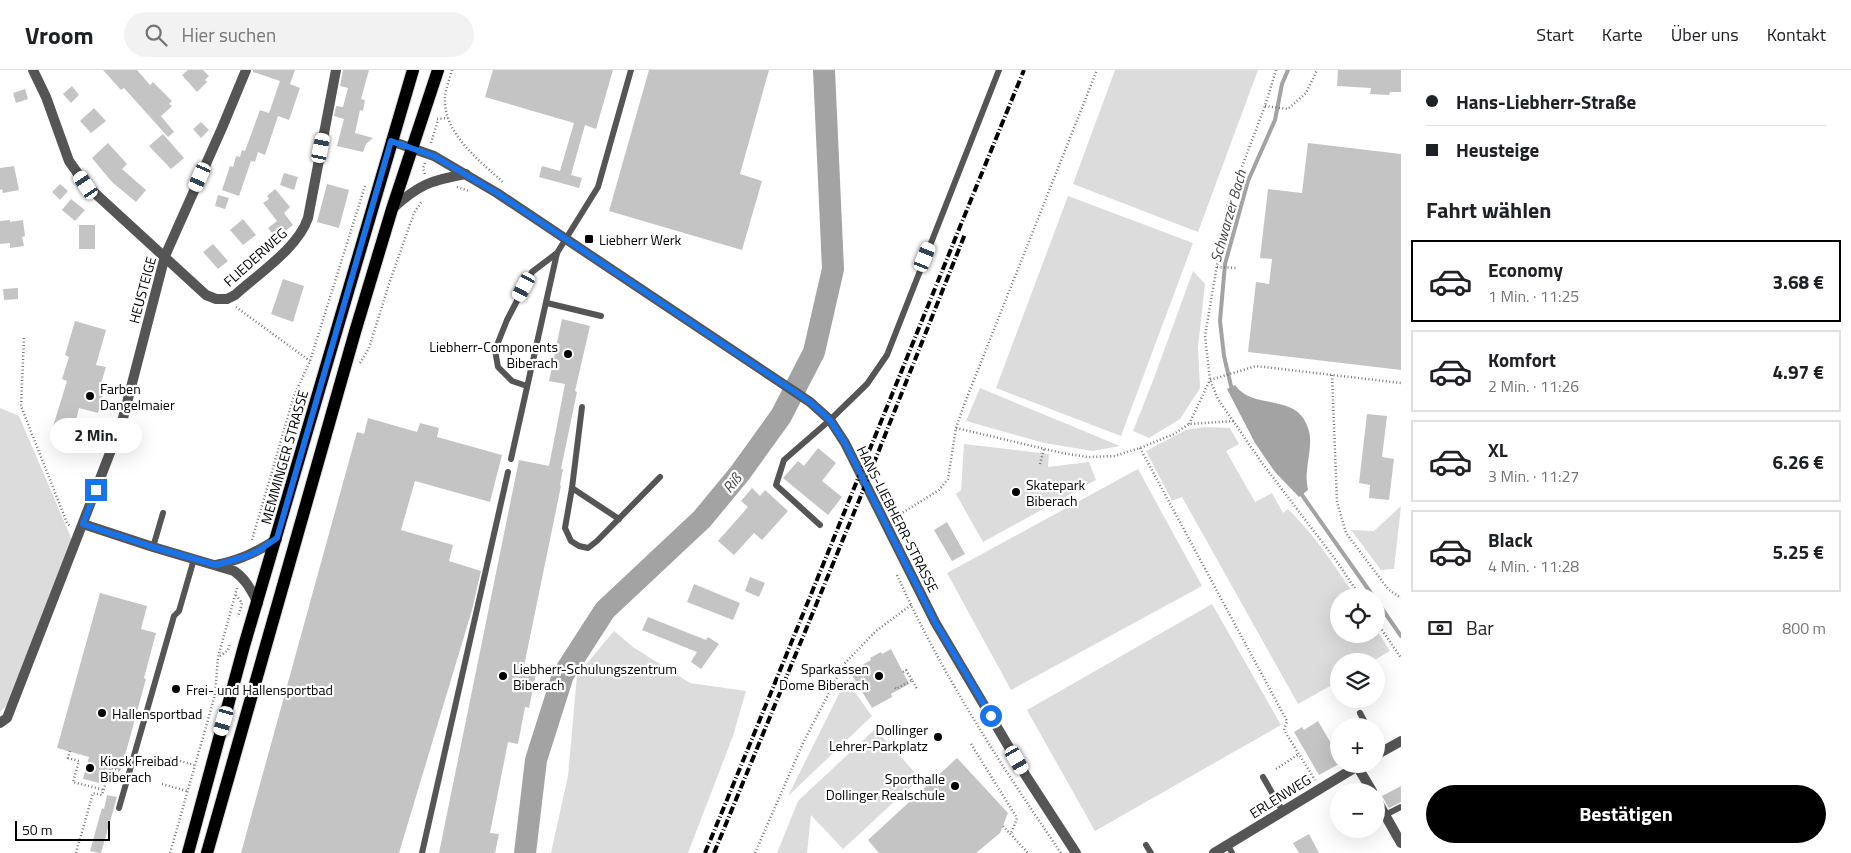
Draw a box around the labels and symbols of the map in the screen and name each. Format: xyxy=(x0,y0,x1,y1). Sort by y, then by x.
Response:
car xyxy=(310,132,331,164)
car xyxy=(187,160,212,194)
water label: Schwarzer Bach xyxy=(1204,167,1252,265)
car xyxy=(71,168,100,202)
street label: FLIEDERWEG xyxy=(219,223,291,291)
place label: Liebherr Werk xyxy=(599,229,682,250)
marker: Liebherr Werk xyxy=(583,233,595,245)
car xyxy=(912,240,937,274)
street label: HEUSTEIGE xyxy=(123,254,161,326)
car xyxy=(510,270,537,304)
place label: Liebherr-Components Biberach xyxy=(429,336,558,373)
marker: Liebherr-Components Biberach xyxy=(562,348,574,360)
place label: Farben Dangelmaier xyxy=(100,378,175,415)
street label: MEMMINGER STRASSE xyxy=(255,387,313,527)
marker: Farben Dangelmaier xyxy=(84,390,96,402)
callout: 2 Min. xyxy=(50,418,142,452)
street label: HANS-LIEBHERR-STRASSE xyxy=(852,442,944,596)
water label: Riß xyxy=(717,467,748,498)
place label: Skatepark Biberach xyxy=(1026,474,1085,511)
route end xyxy=(85,479,107,501)
marker: Skatepark Biberach xyxy=(1010,486,1022,498)
place label: Liebherr-Schulungszentrum Biberach xyxy=(513,658,677,695)
place label: Sparkassen Dome Biberach xyxy=(779,658,869,695)
marker: Liebherr-Schulungszentrum Biberach xyxy=(497,670,509,682)
marker: Sparkassen Dome Biberach xyxy=(873,670,885,682)
place label: Frei- und Hallensportbad xyxy=(186,679,333,700)
marker: Frei- und Hallensportbad xyxy=(170,683,182,695)
place label: Hallensportbad xyxy=(112,703,202,724)
car xyxy=(212,705,235,737)
route start xyxy=(980,705,1002,727)
marker: Hallensportbad xyxy=(96,707,108,719)
place label: Dollinger Lehrer-Parkplatz xyxy=(829,719,928,756)
marker: Dollinger Lehrer-Parkplatz xyxy=(932,731,944,743)
car xyxy=(1003,743,1030,777)
place label: Kiosk Freibad Biberach xyxy=(100,750,178,787)
marker: Kiosk Freibad Biberach xyxy=(84,762,96,774)
place label: Sporthalle Dollinger Realschule xyxy=(826,768,945,805)
street label: ERLENWEG xyxy=(1245,769,1315,823)
marker: Sporthalle Dollinger Realschule xyxy=(949,780,961,792)
scale bar xyxy=(15,818,110,841)

